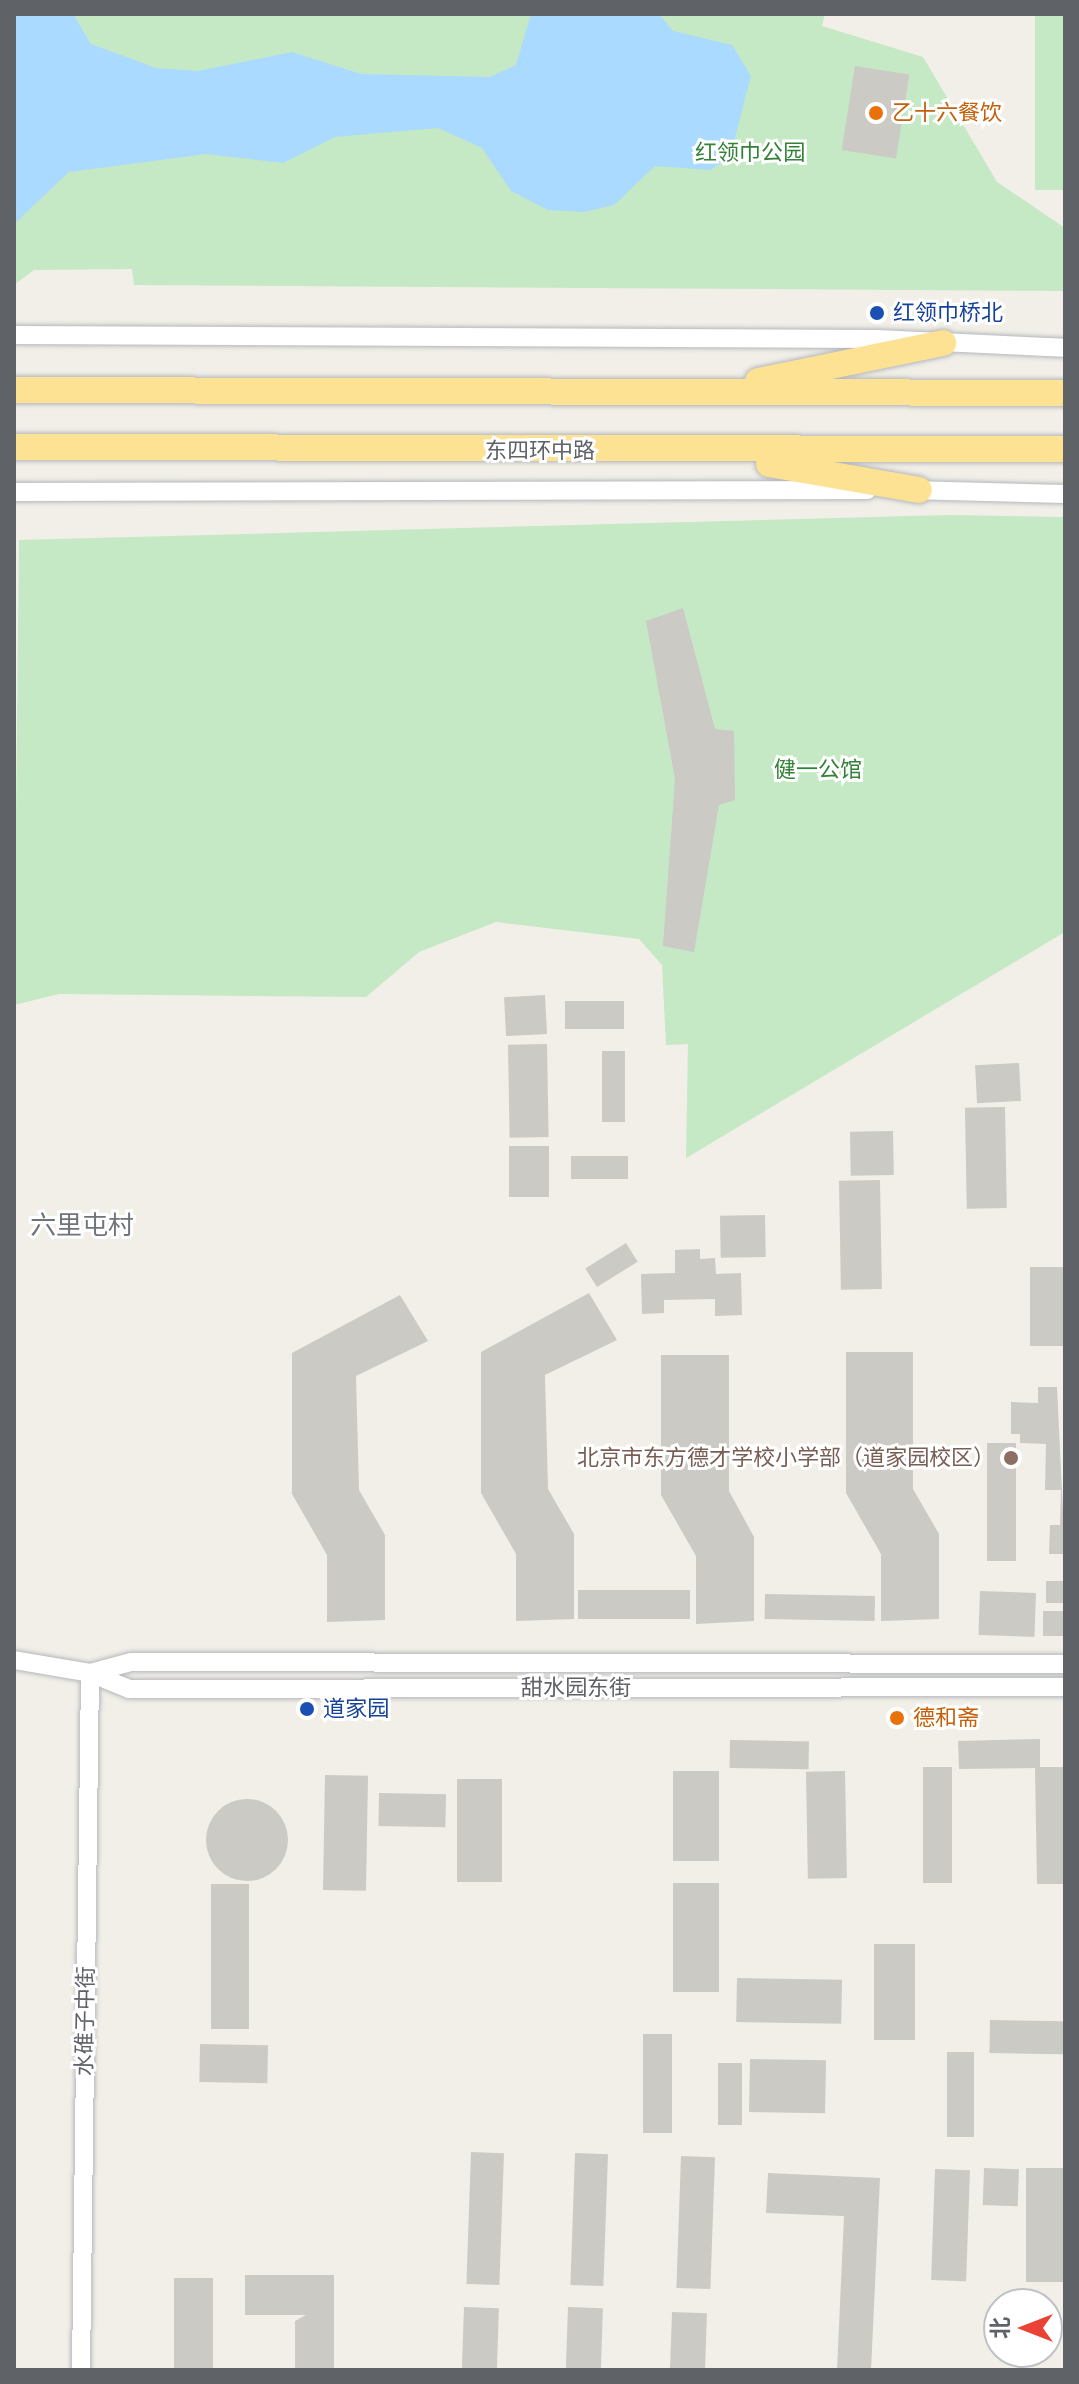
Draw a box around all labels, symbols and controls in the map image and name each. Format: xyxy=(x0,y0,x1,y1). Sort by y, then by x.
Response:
place label: 乙十六餐饮 xyxy=(892,100,1002,126)
marker: 乙十六餐饮 xyxy=(867,104,885,122)
park label: 红领巾公园 xyxy=(695,140,805,166)
place label: 红领巾桥北 xyxy=(893,300,1003,326)
marker: 红领巾桥北 xyxy=(868,304,886,322)
street label: 东四环中路 xyxy=(485,438,595,464)
park label: 健一公馆 xyxy=(774,757,862,783)
district label: 六里屯村 xyxy=(30,1210,134,1242)
place label: 北京市东方德才学校小学部（道家园校区） xyxy=(577,1445,995,1471)
marker: 北京市东方德才学校小学部（道家园校区） xyxy=(1002,1449,1020,1467)
street label: 甜水园东街 xyxy=(521,1675,631,1701)
place label: 道家园 xyxy=(323,1696,389,1722)
marker: 道家园 xyxy=(298,1700,316,1718)
place label: 德和斋 xyxy=(913,1705,979,1731)
marker: 德和斋 xyxy=(888,1709,906,1727)
street label: 水碓子中街 xyxy=(71,1966,99,2076)
north arrow xyxy=(983,2288,1063,2368)
text: 北 xyxy=(988,2317,1013,2339)

